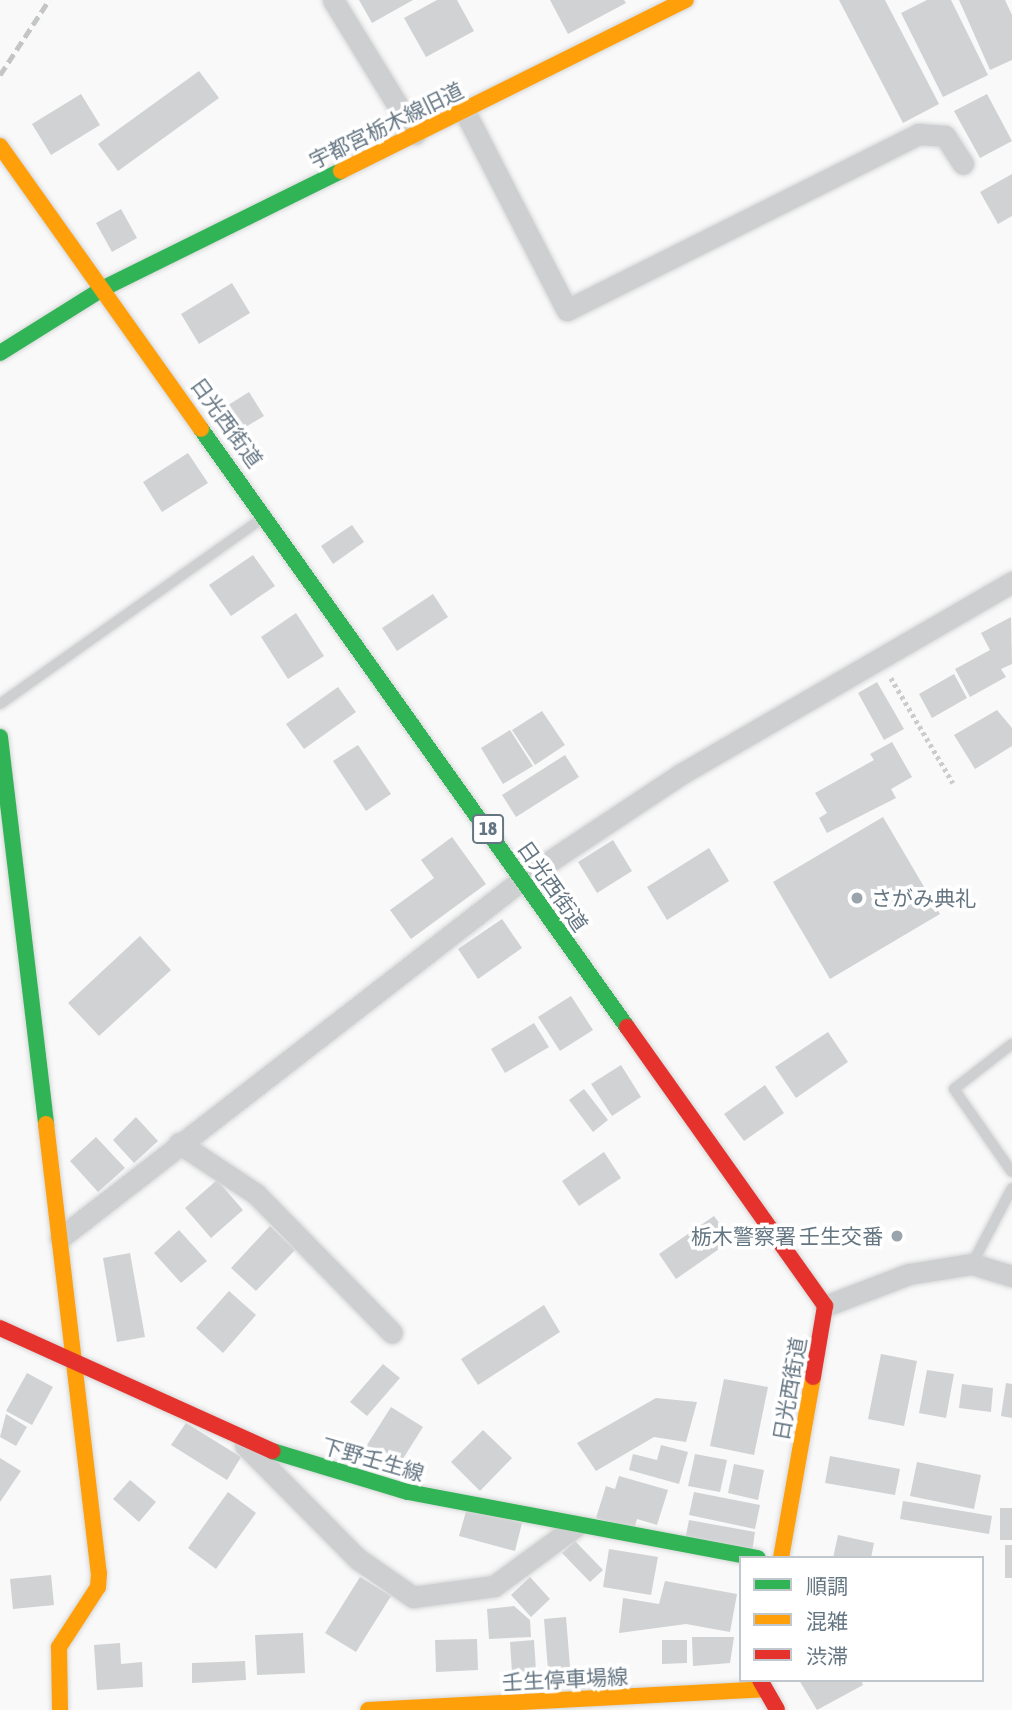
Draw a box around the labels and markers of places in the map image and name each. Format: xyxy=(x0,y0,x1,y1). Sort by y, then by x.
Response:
place label: さがみ典礼 xyxy=(871,885,976,911)
marker: さがみ典礼 xyxy=(849,890,865,906)
place label: 栃木警察署 壬生交番 xyxy=(691,1223,883,1249)
marker: 栃木警察署 壬生交番 xyxy=(889,1228,905,1244)

